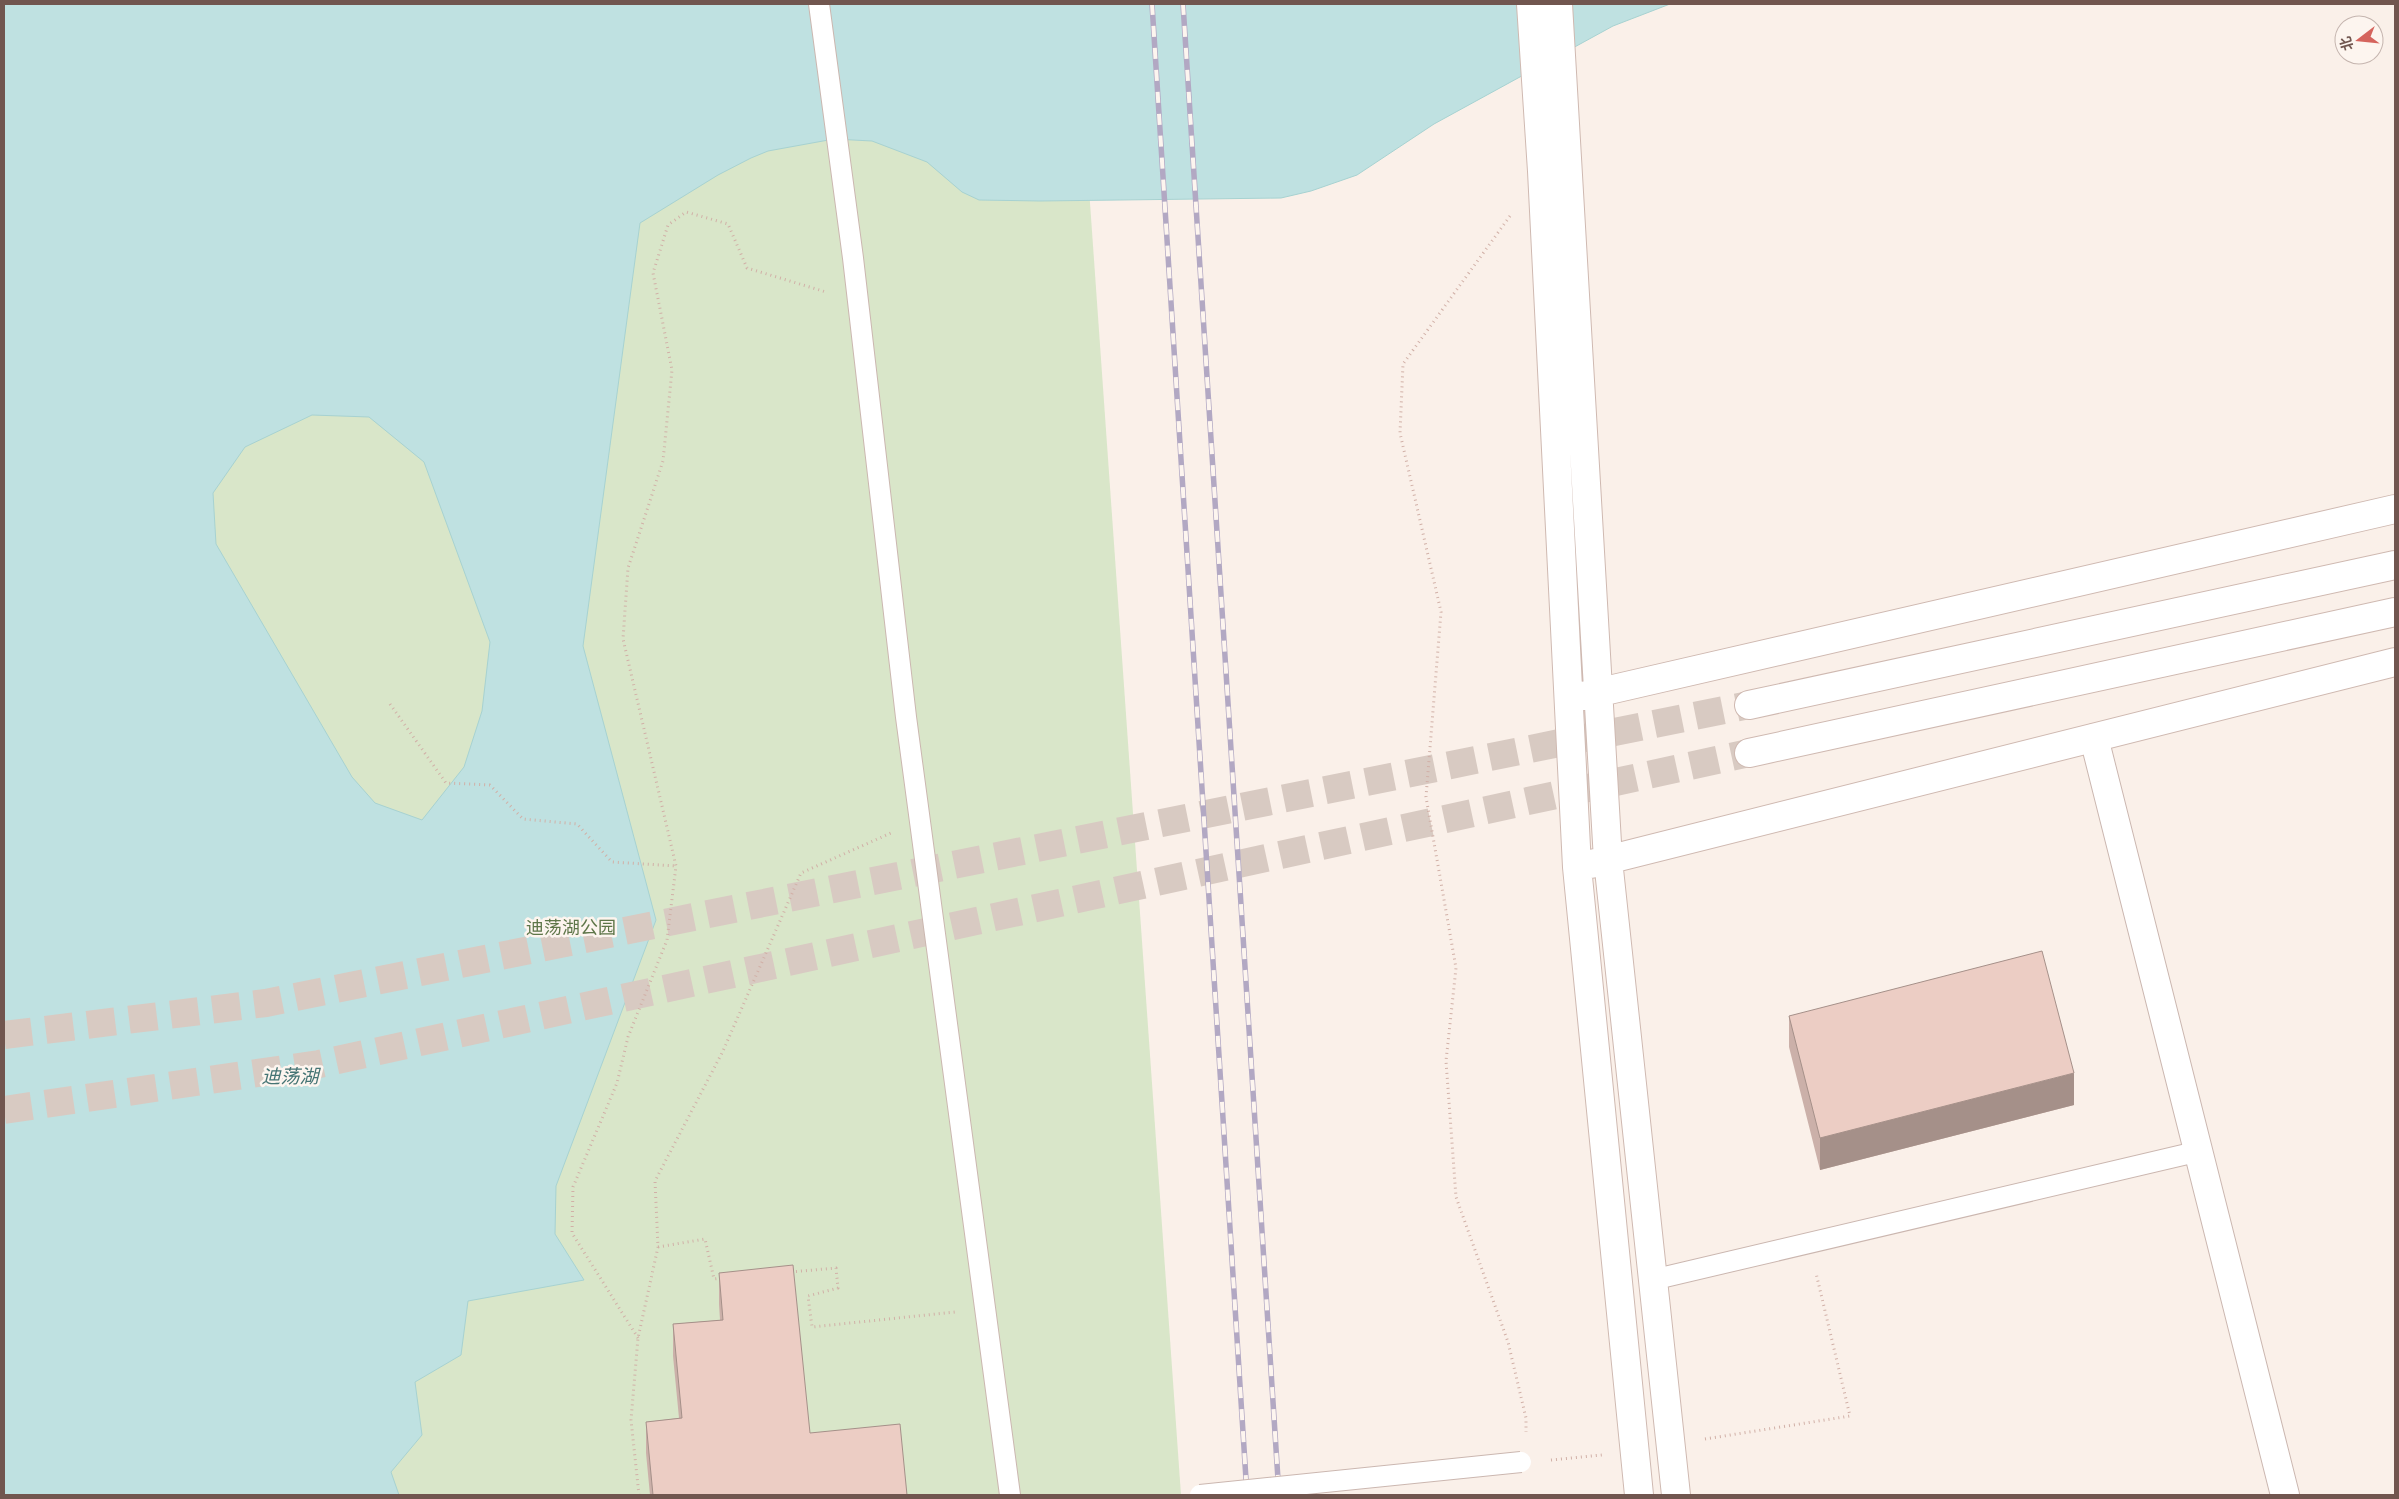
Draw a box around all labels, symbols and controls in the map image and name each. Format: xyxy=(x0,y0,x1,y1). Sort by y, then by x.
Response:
north arrow xyxy=(2334,15,2384,65)
text: 北 xyxy=(2337,34,2357,53)
park label: 迪荡湖公园 xyxy=(526,917,616,939)
water label: 迪荡湖 xyxy=(261,1065,321,1088)

